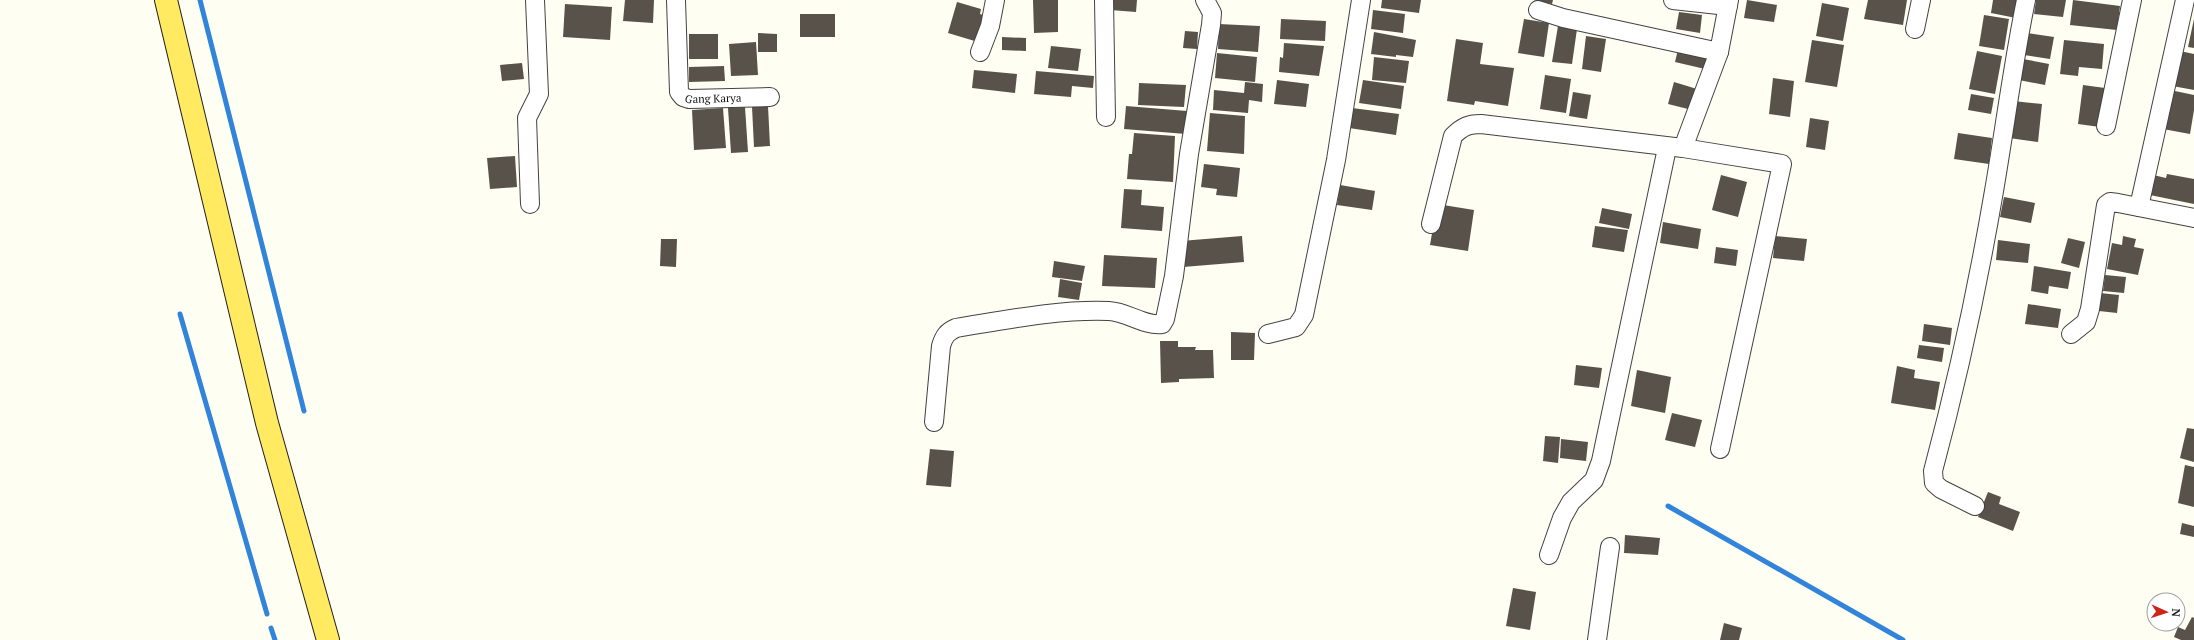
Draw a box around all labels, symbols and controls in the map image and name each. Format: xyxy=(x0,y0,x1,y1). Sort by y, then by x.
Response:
street label: Gang Karya xyxy=(683,91,742,107)
north arrow xyxy=(2146,592,2186,632)
text: N xyxy=(2169,608,2183,618)

